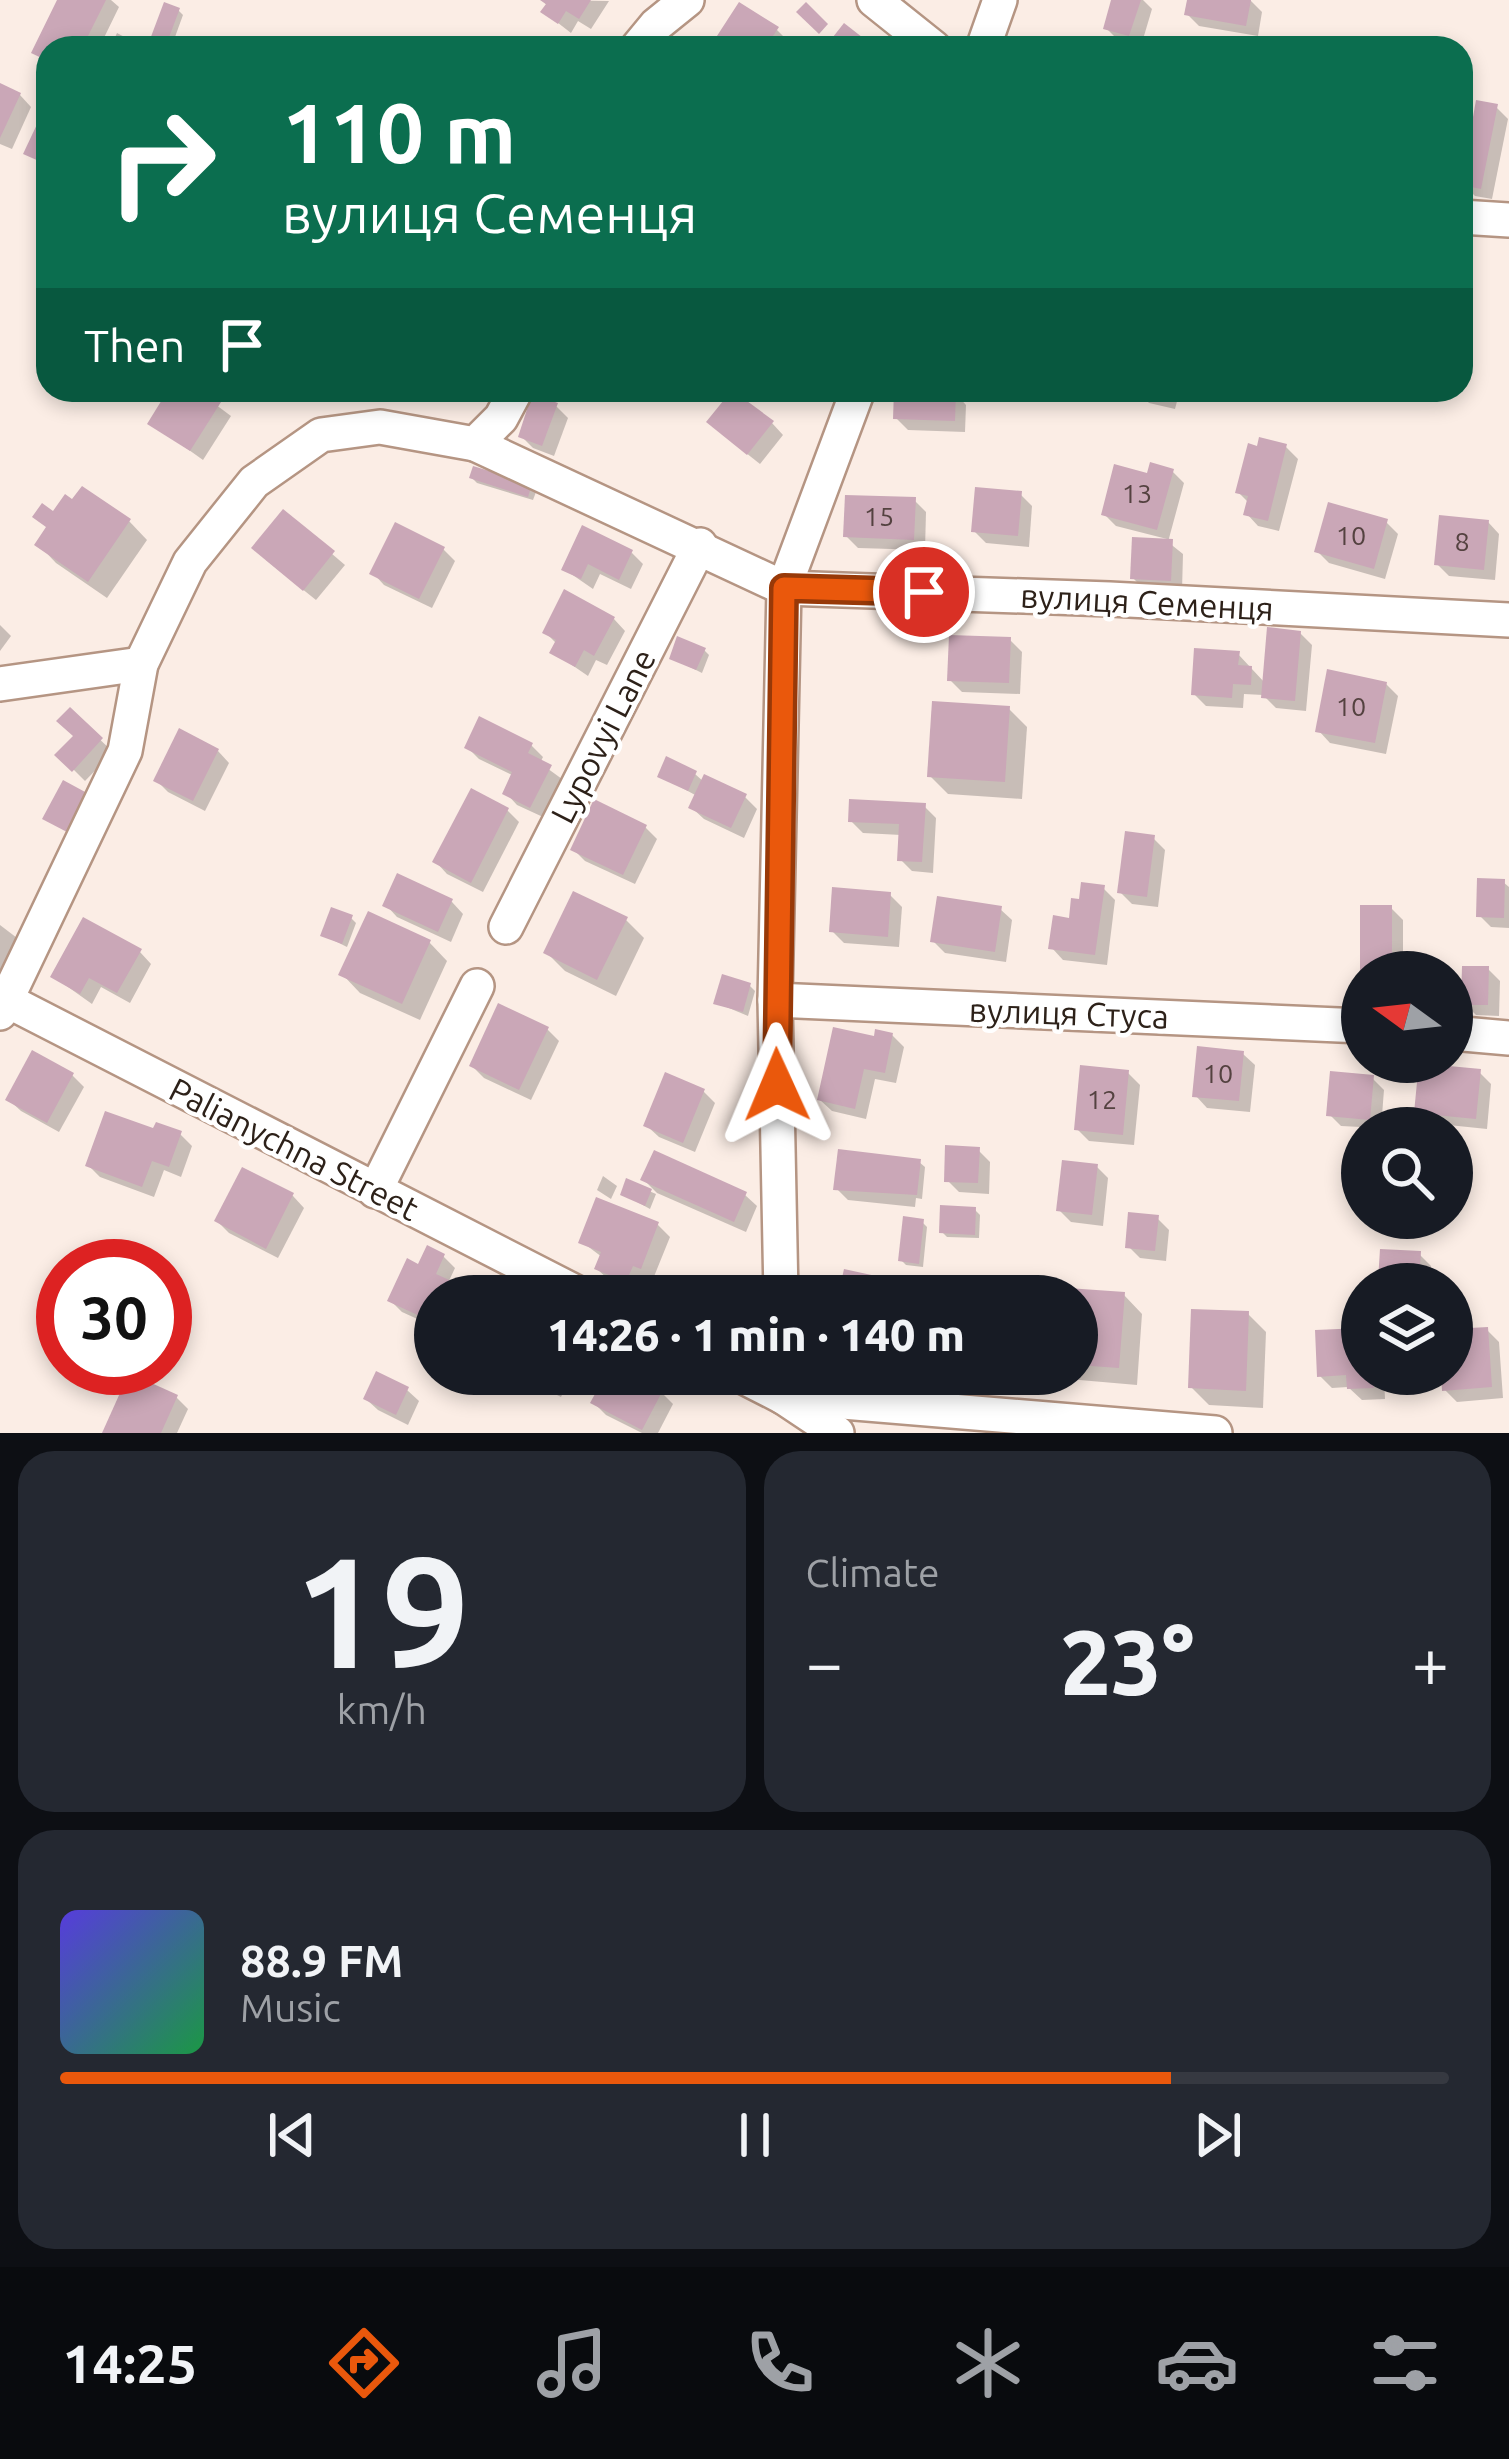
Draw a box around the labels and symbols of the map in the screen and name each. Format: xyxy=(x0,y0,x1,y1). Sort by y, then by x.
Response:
house number: 13 xyxy=(1122,478,1152,508)
house number: 15 xyxy=(864,501,894,531)
house number: 10 xyxy=(1336,520,1366,550)
house number: 8 xyxy=(1454,526,1470,556)
pin xyxy=(873,541,975,643)
street label: вулиця Семенця xyxy=(1019,576,1275,627)
street label: Lypovyi Lane xyxy=(543,643,662,829)
house number: 10 xyxy=(1336,691,1366,721)
north arrow xyxy=(1341,951,1473,1083)
street label: вулиця Стуса xyxy=(968,991,1170,1034)
position arrow xyxy=(714,1022,840,1148)
house number: 10 xyxy=(1203,1058,1233,1088)
street label: Palianychna Street xyxy=(164,1070,425,1227)
house number: 12 xyxy=(1087,1084,1117,1114)
speed limit sign: 30 xyxy=(36,1239,192,1395)

